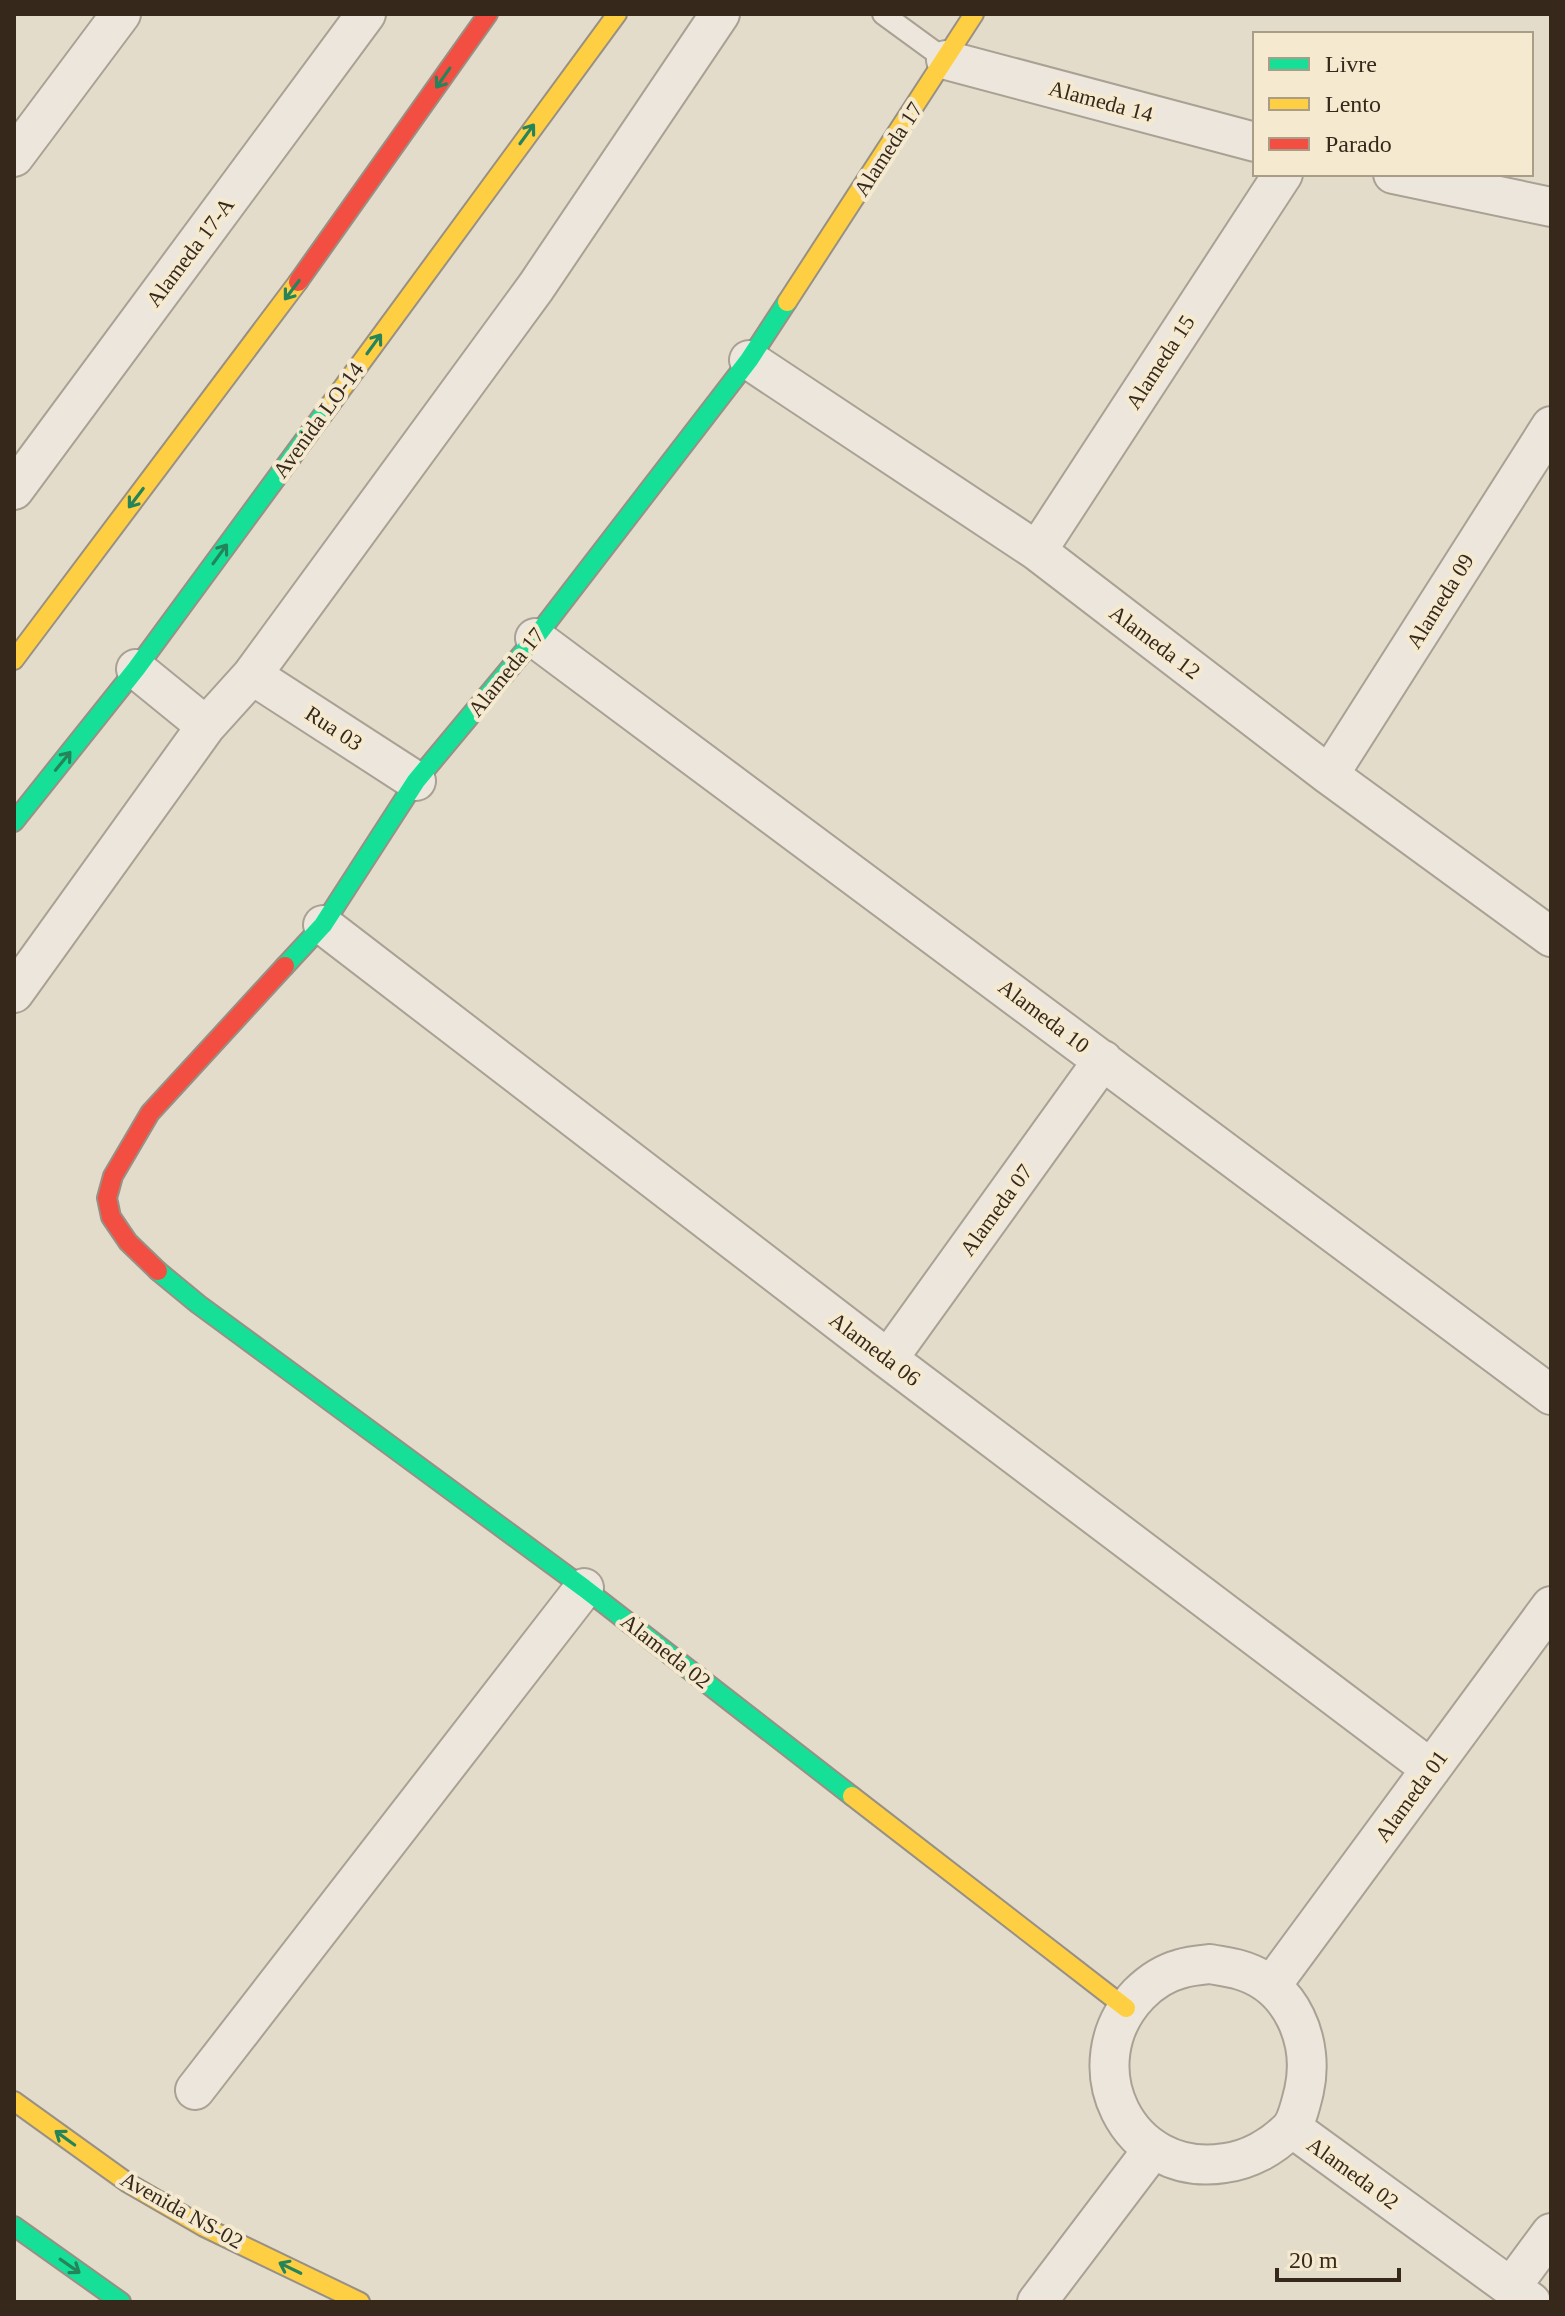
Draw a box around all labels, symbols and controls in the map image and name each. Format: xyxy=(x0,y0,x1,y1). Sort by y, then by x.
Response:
legend xyxy=(1253,32,1533,176)
text: Livre xyxy=(1325,51,1377,77)
one-way arrow xyxy=(435,66,451,88)
street label: Alameda 14 xyxy=(1046,75,1156,127)
text: Lento xyxy=(1325,91,1381,117)
street label: Alameda 17 xyxy=(848,97,928,201)
one-way arrow xyxy=(519,124,535,146)
text: Parado xyxy=(1325,131,1392,157)
street label: Alameda 17-A xyxy=(141,192,239,311)
one-way arrow xyxy=(284,279,301,300)
street label: Alameda 15 xyxy=(1120,310,1200,414)
one-way arrow xyxy=(365,334,382,356)
street label: Avenida LO-14 xyxy=(268,357,368,483)
one-way arrow xyxy=(128,487,145,508)
one-way arrow xyxy=(212,544,228,566)
street label: Alameda 09 xyxy=(1401,549,1479,653)
street label: Alameda 12 xyxy=(1105,600,1205,684)
street label: Alameda 17 xyxy=(463,623,549,721)
street label: Rua 03 xyxy=(301,700,367,756)
one-way arrow xyxy=(54,751,71,772)
street label: Alameda 10 xyxy=(994,974,1094,1058)
street label: Alameda 07 xyxy=(954,1159,1038,1261)
street label: Alameda 06 xyxy=(825,1307,925,1391)
street label: Alameda 02 xyxy=(616,1608,716,1694)
street label: Alameda 01 xyxy=(1369,1745,1453,1847)
one-way arrow xyxy=(55,2130,77,2146)
street label: Alameda 02 xyxy=(1302,2131,1404,2215)
street label: Avenida NS-02 xyxy=(117,2166,247,2254)
scale bar xyxy=(1277,2232,1399,2282)
text: 20 m xyxy=(1289,2247,1338,2273)
one-way arrow xyxy=(59,2257,80,2274)
one-way arrow xyxy=(278,2260,302,2275)

